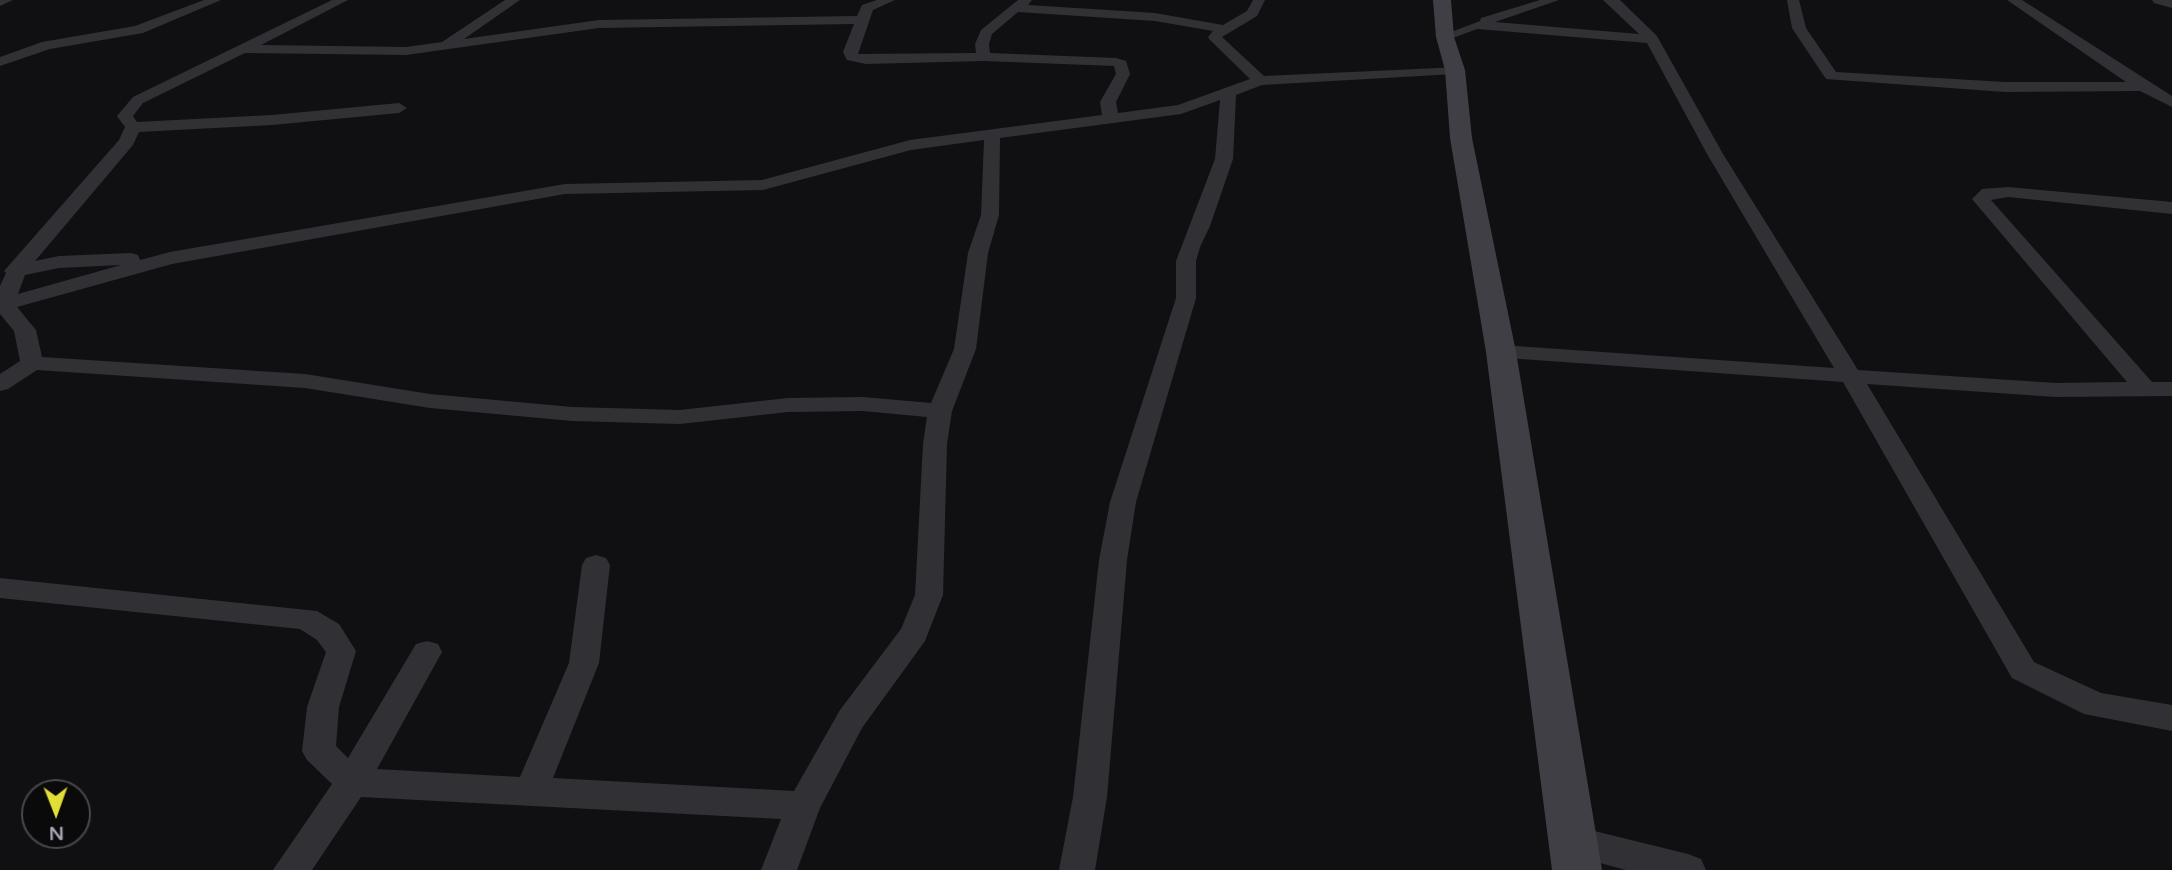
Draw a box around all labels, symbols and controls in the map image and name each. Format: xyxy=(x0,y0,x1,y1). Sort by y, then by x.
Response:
north arrow xyxy=(21,779,91,849)
text: N xyxy=(49,822,64,844)

